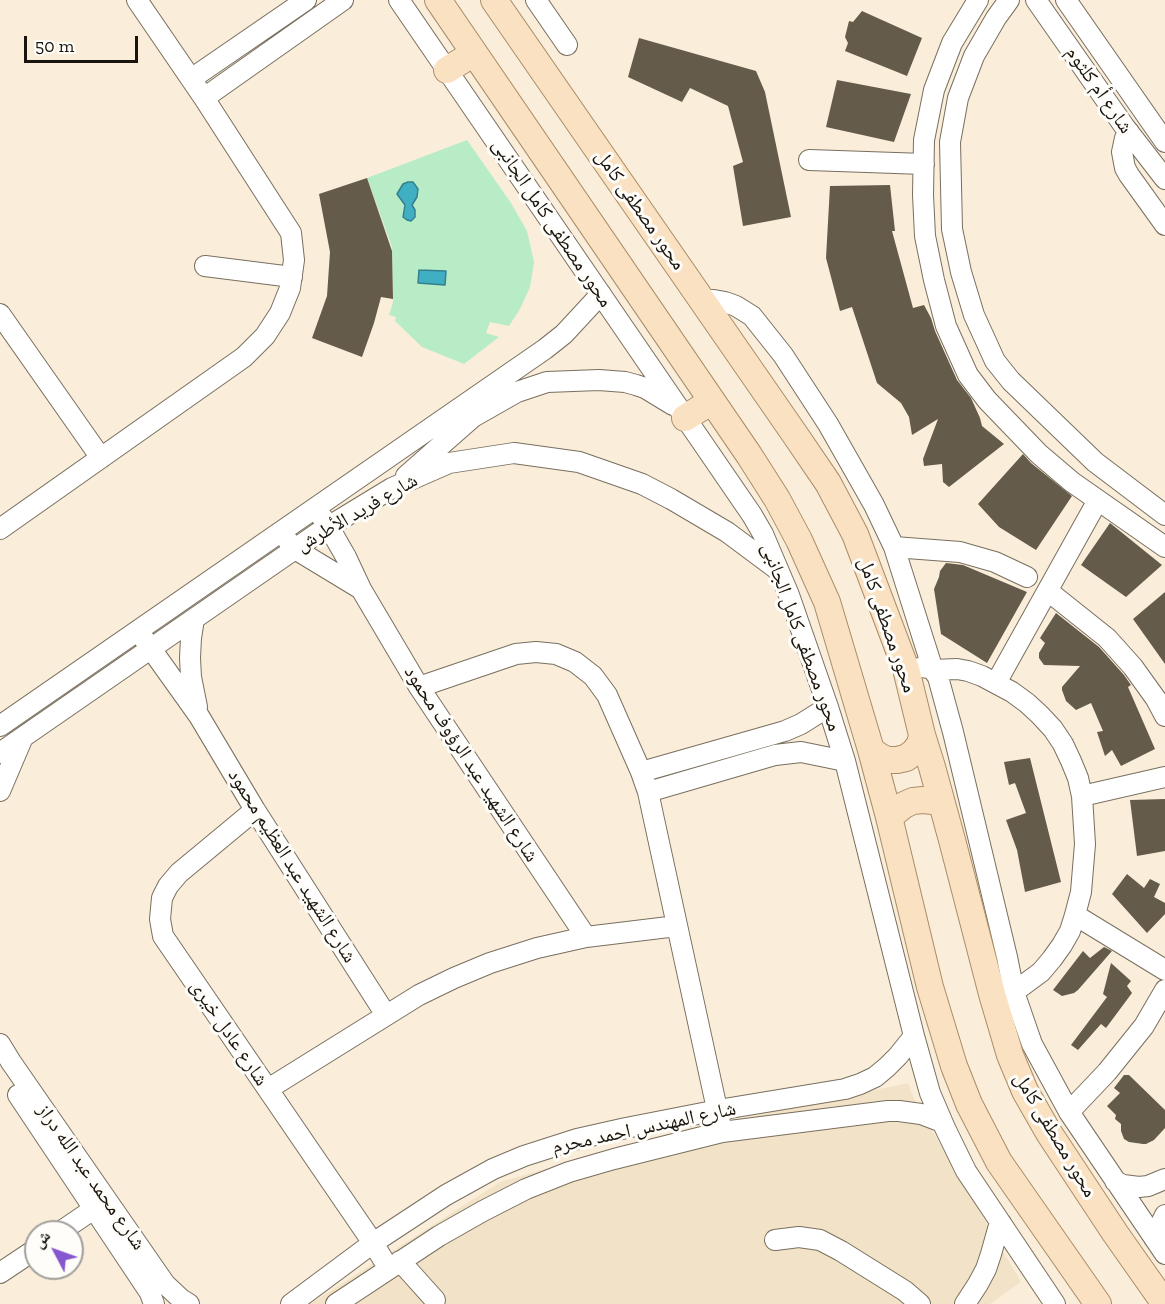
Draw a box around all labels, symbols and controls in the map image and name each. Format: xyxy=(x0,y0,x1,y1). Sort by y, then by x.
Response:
scale bar xyxy=(27,24,141,62)
text: 50 m xyxy=(35,35,74,57)
street label: شارع أم كلثوم xyxy=(1060,42,1138,138)
street label: محور مصطفى كامل الجانبى xyxy=(487,134,617,312)
street label: محور مصطفى كامل xyxy=(590,145,690,275)
street label: شارع فريد الأطرش xyxy=(292,468,422,558)
street label: محور مصطفى كامل الجانبى xyxy=(756,540,846,734)
street label: محور مصطفى كامل xyxy=(853,554,921,696)
street label: شارع الشهيد عبد الرؤوف محمود xyxy=(399,661,543,867)
street label: شارع الشهيد عبد العظيم محمود xyxy=(222,765,362,967)
street label: شارع عادل خيرى xyxy=(185,975,273,1091)
street label: محور مصطفى كامل xyxy=(1008,1068,1102,1202)
street label: شارع المهندس احمد محرم xyxy=(550,1097,738,1159)
street label: شارع محمد عبد الله دراز xyxy=(31,1099,151,1255)
north arrow xyxy=(24,1220,84,1280)

